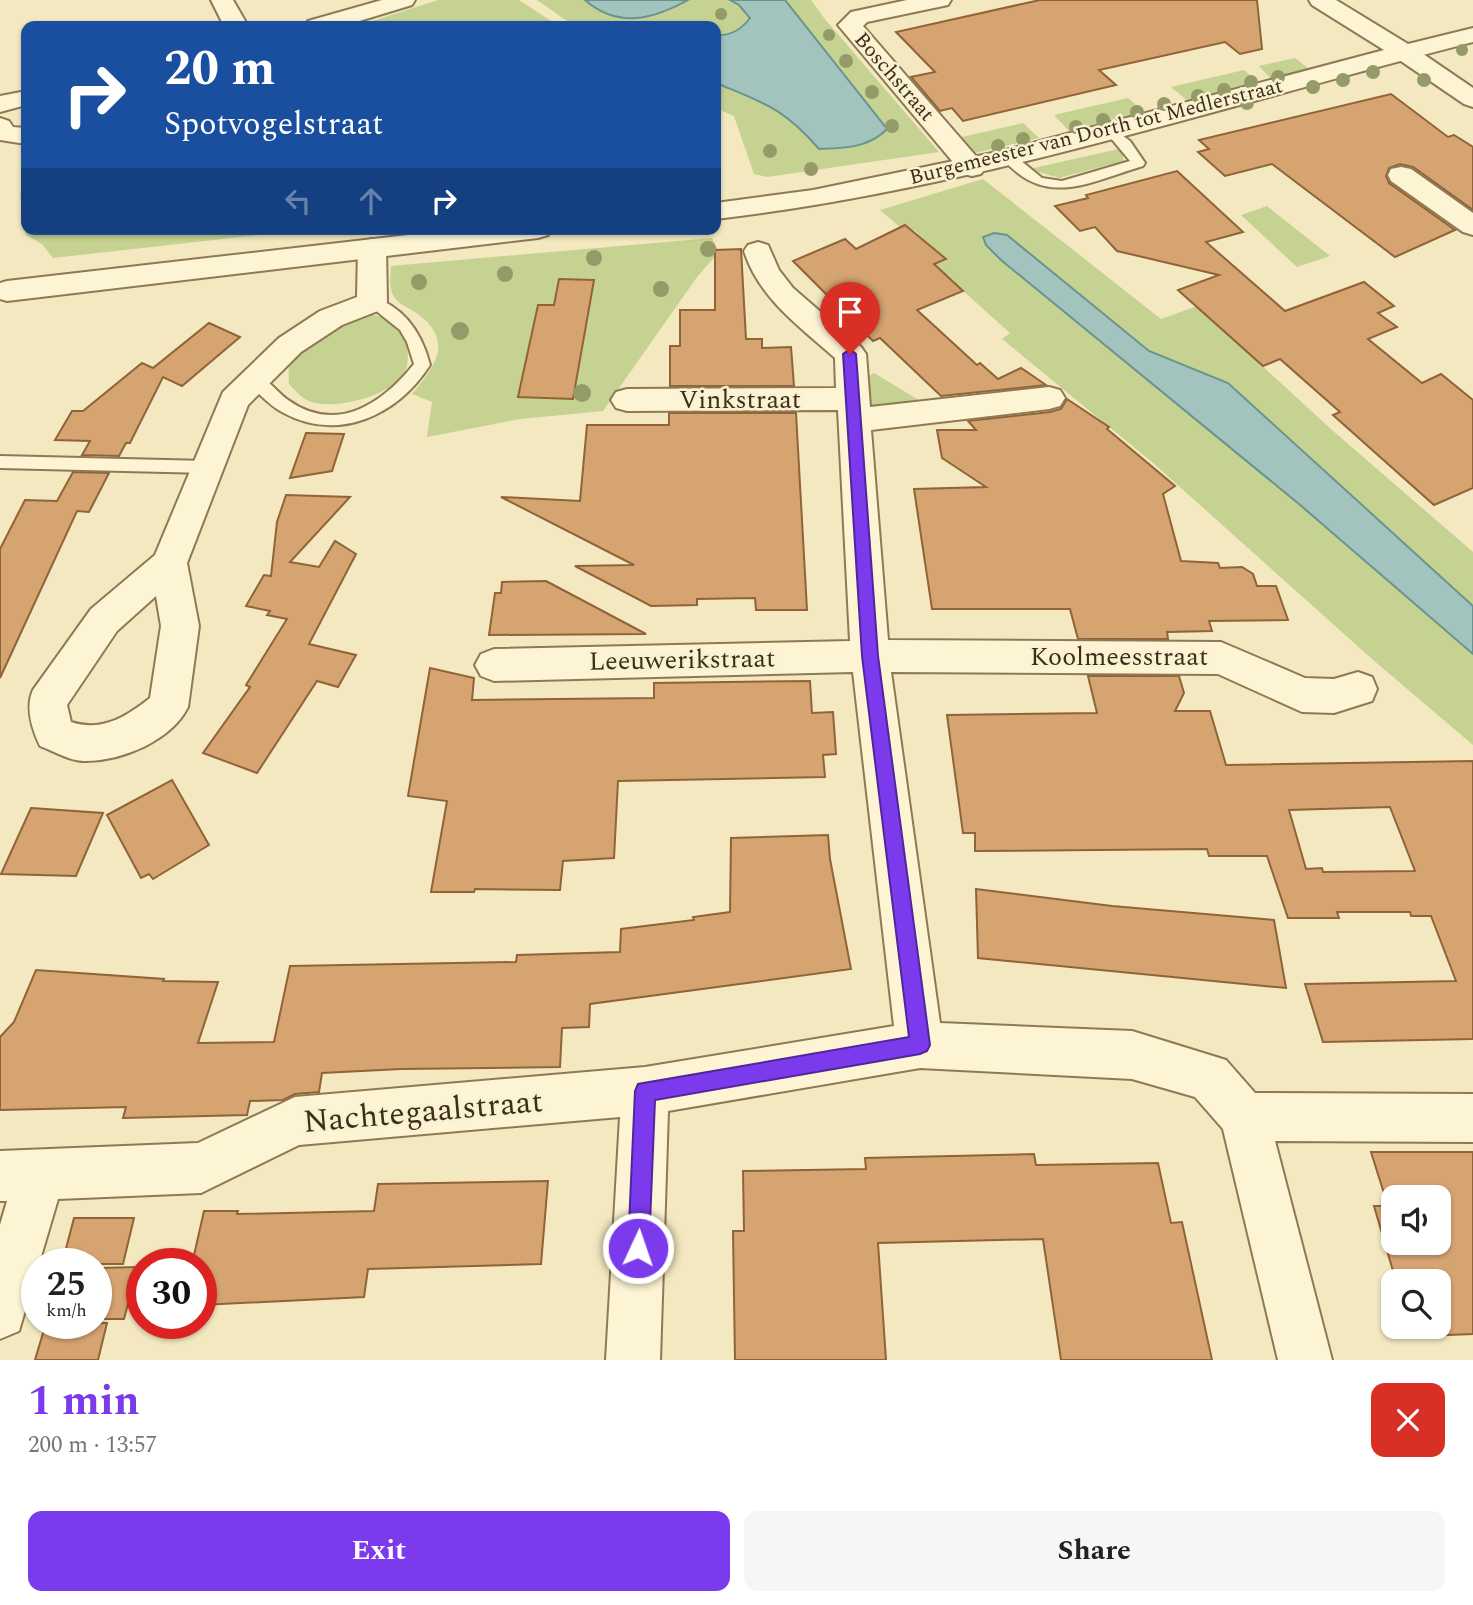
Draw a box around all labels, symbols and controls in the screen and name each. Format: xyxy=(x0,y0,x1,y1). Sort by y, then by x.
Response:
street label: Boschstraat xyxy=(846,25,942,129)
text: 20 m xyxy=(164,32,275,107)
icon: right xyxy=(49,49,140,140)
street label: Burgemeester van Dorth tot Medlerstraat xyxy=(906,70,1286,194)
text: Spotvogelstraat xyxy=(164,100,383,149)
icon: left xyxy=(279,182,317,220)
icon: ahead xyxy=(352,182,390,220)
icon: right xyxy=(425,182,463,220)
pin xyxy=(820,282,880,354)
icon: arrive xyxy=(831,293,869,331)
street label: Vinkstraat xyxy=(679,380,801,420)
street label: Koolmeesstraat xyxy=(1030,637,1208,677)
street label: Leeuwerikstraat xyxy=(588,638,776,682)
street label: Nachtegaalstraat xyxy=(301,1077,545,1147)
map controls xyxy=(1381,1185,1451,1339)
button: sound xyxy=(1381,1185,1451,1255)
position arrow xyxy=(601,1211,675,1285)
speed limit sign: 30 xyxy=(126,1248,217,1339)
text: 25 xyxy=(47,1258,86,1311)
button: search xyxy=(1381,1269,1451,1339)
text: km/h xyxy=(46,1297,87,1324)
text: 1 min xyxy=(28,1370,140,1433)
button: close xyxy=(1371,1383,1445,1457)
text: 200 m · 13:57 xyxy=(28,1428,157,1463)
button: Exit xyxy=(28,1511,730,1591)
button: Share xyxy=(744,1511,1445,1591)

